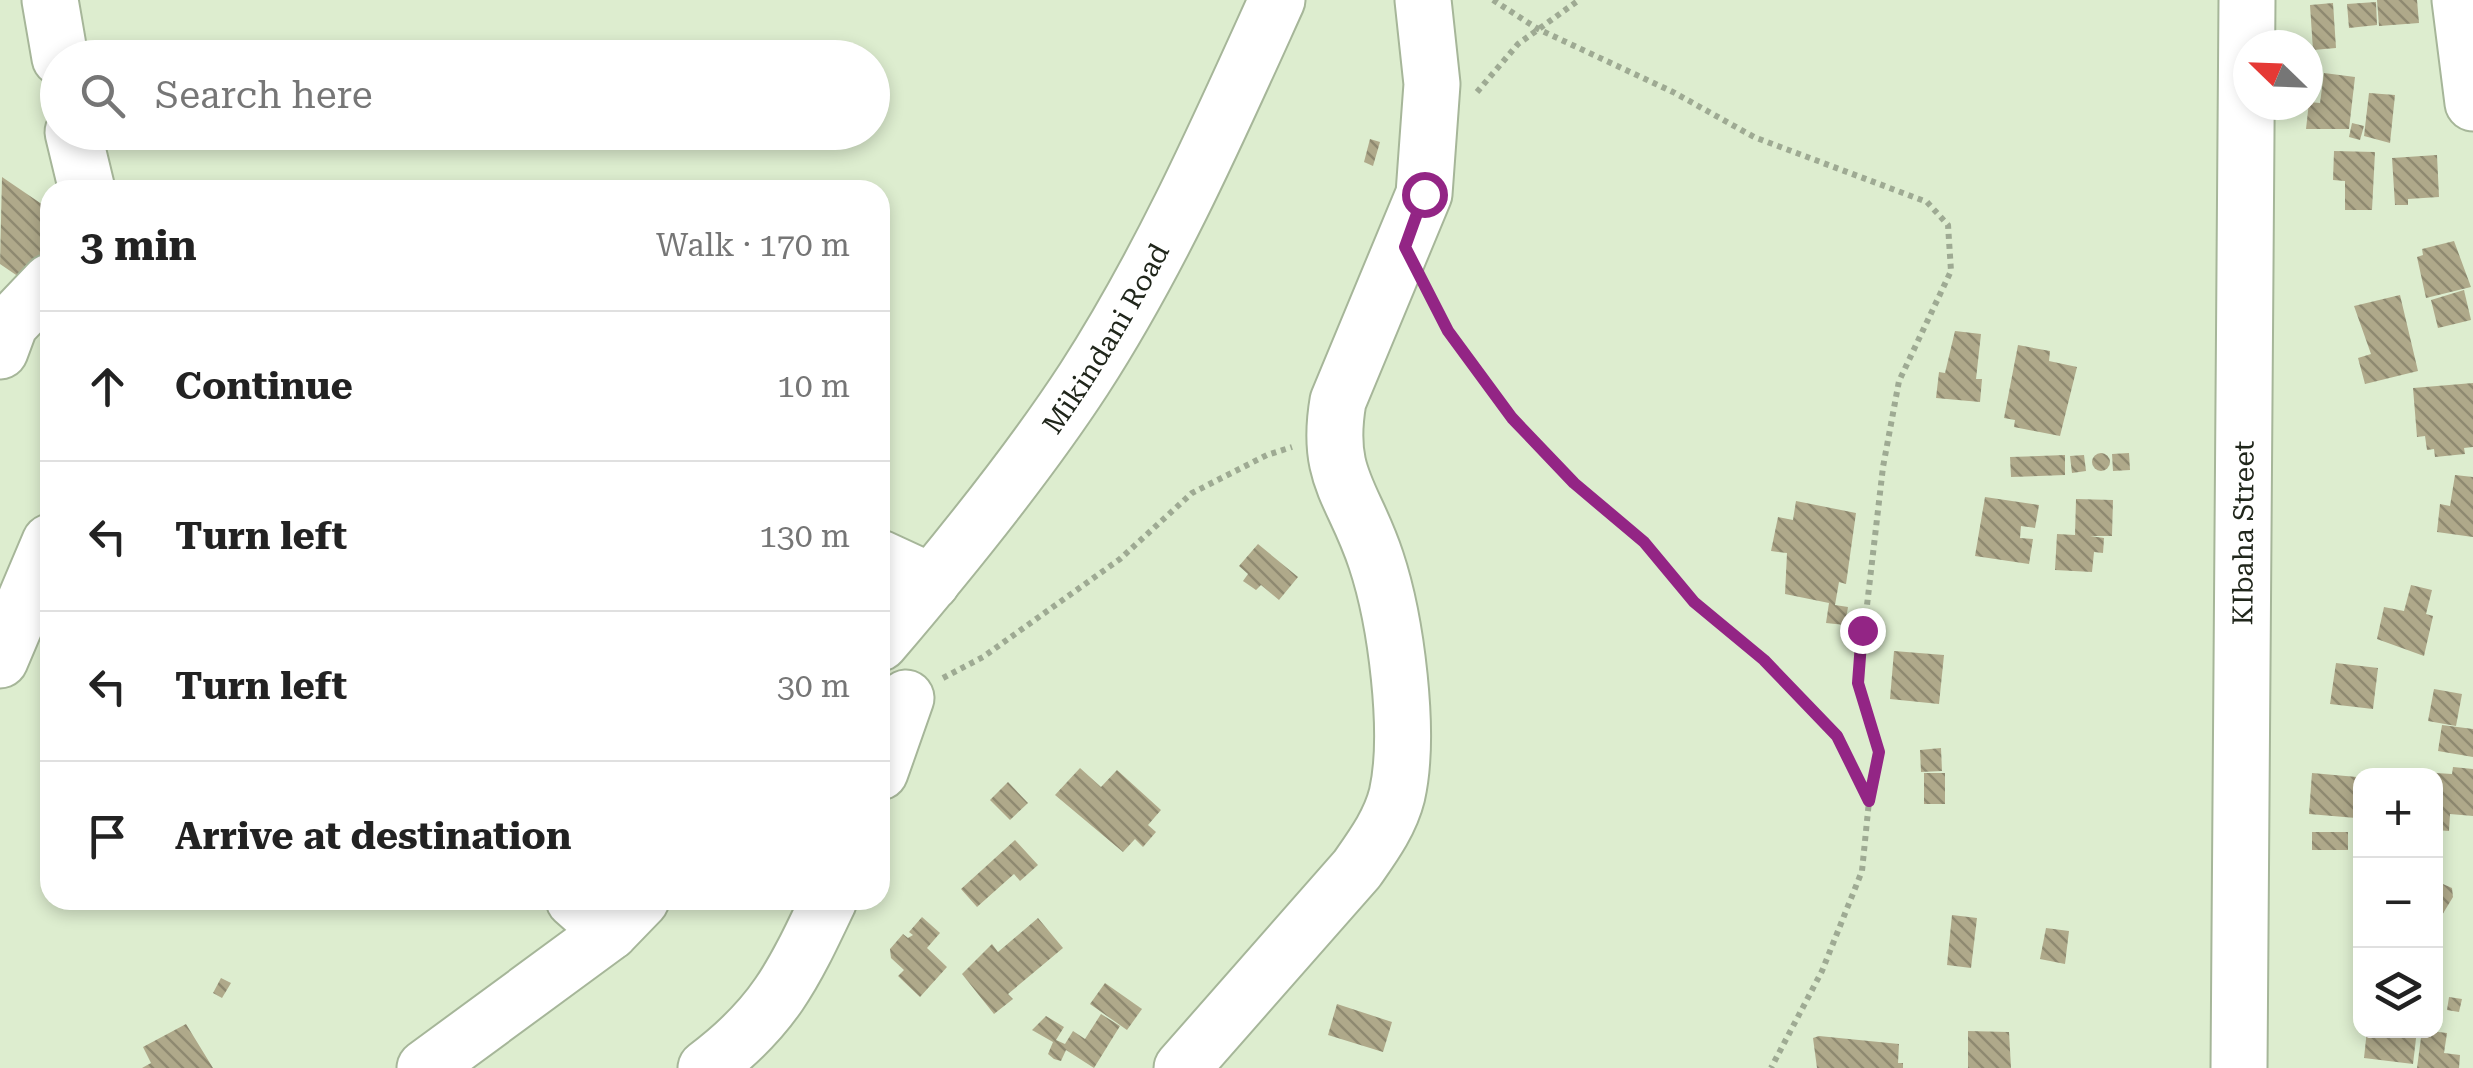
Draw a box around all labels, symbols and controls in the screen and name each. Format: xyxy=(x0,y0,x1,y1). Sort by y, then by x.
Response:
north arrow xyxy=(2233,30,2323,120)
search box xyxy=(40,40,890,150)
icon: search xyxy=(75,68,130,123)
text: Search here xyxy=(155,73,373,117)
route start xyxy=(1402,172,1448,218)
text: 3 min xyxy=(80,221,197,270)
text: Walk · 170 m xyxy=(656,226,850,264)
street label: Mikindani Road xyxy=(1036,238,1176,440)
icon: ahead xyxy=(80,359,135,414)
text: Continue xyxy=(175,364,353,408)
text: 10 m xyxy=(777,367,850,405)
street label: KIbaha Street xyxy=(2226,441,2260,625)
icon: left xyxy=(80,509,135,564)
text: Turn left xyxy=(175,514,347,558)
text: 130 m xyxy=(759,517,850,555)
route end xyxy=(1840,608,1886,654)
icon: left xyxy=(80,659,135,714)
text: Turn left xyxy=(175,664,347,708)
text: 30 m xyxy=(777,667,850,705)
map controls xyxy=(2353,768,2443,1038)
button: + xyxy=(2353,768,2443,858)
icon: arrive xyxy=(80,809,135,864)
text: Arrive at destination xyxy=(175,814,571,858)
button: − xyxy=(2353,858,2443,948)
button: layers xyxy=(2353,948,2443,1038)

